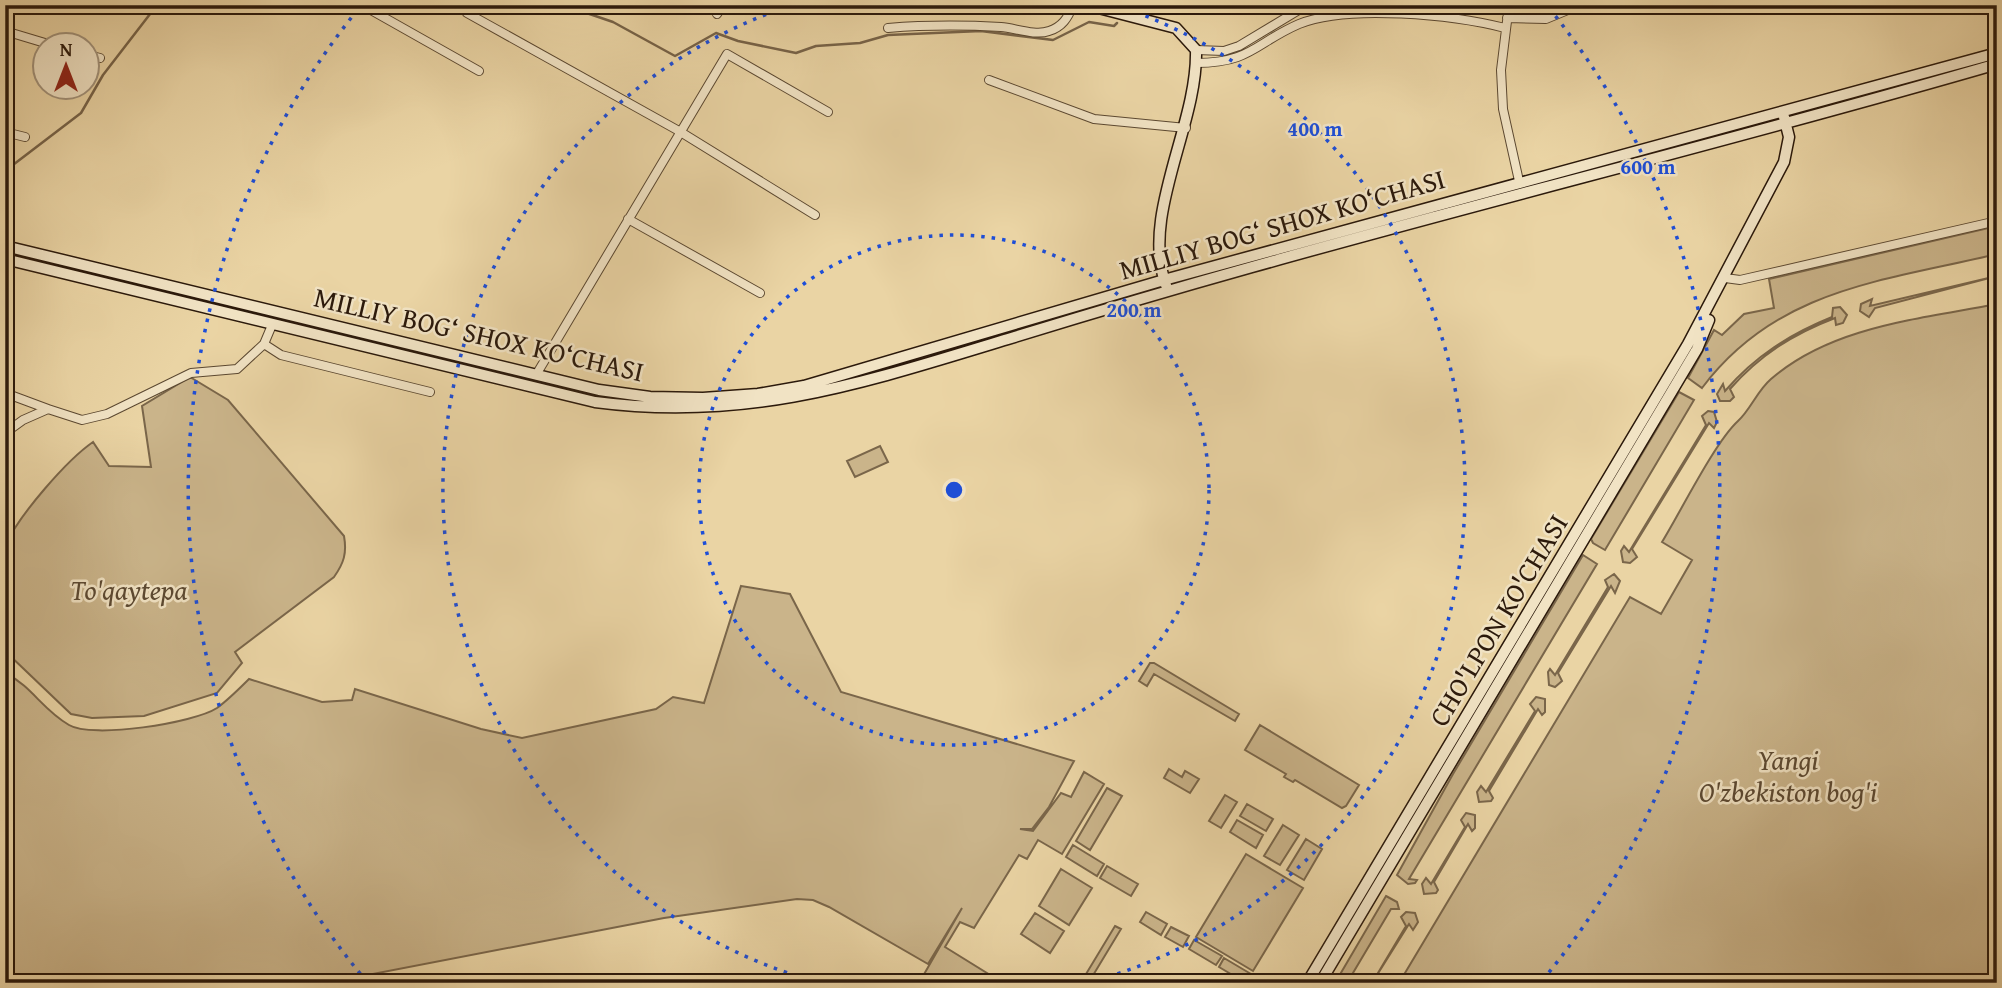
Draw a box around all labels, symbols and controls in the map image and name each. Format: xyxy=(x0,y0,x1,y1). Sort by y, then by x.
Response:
north arrow xyxy=(32,32,102,102)
text: N xyxy=(60,35,73,63)
text: 400 m xyxy=(1287,113,1343,144)
text: 600 m xyxy=(1620,151,1676,182)
street label: MILLIY BOG‘ SHOX KO‘CHASI xyxy=(1114,157,1450,290)
street label: MILLIY BOG‘ SHOX KO‘CHASI xyxy=(310,276,648,391)
text: 200 m xyxy=(1106,294,1162,325)
centre of rings xyxy=(942,478,966,502)
street label: CHO'LPON KO'CHASI xyxy=(1418,506,1577,734)
park label: To'qaytepa xyxy=(71,569,188,610)
park label: Yangi O'zbekiston bog'i xyxy=(1699,739,1877,812)

